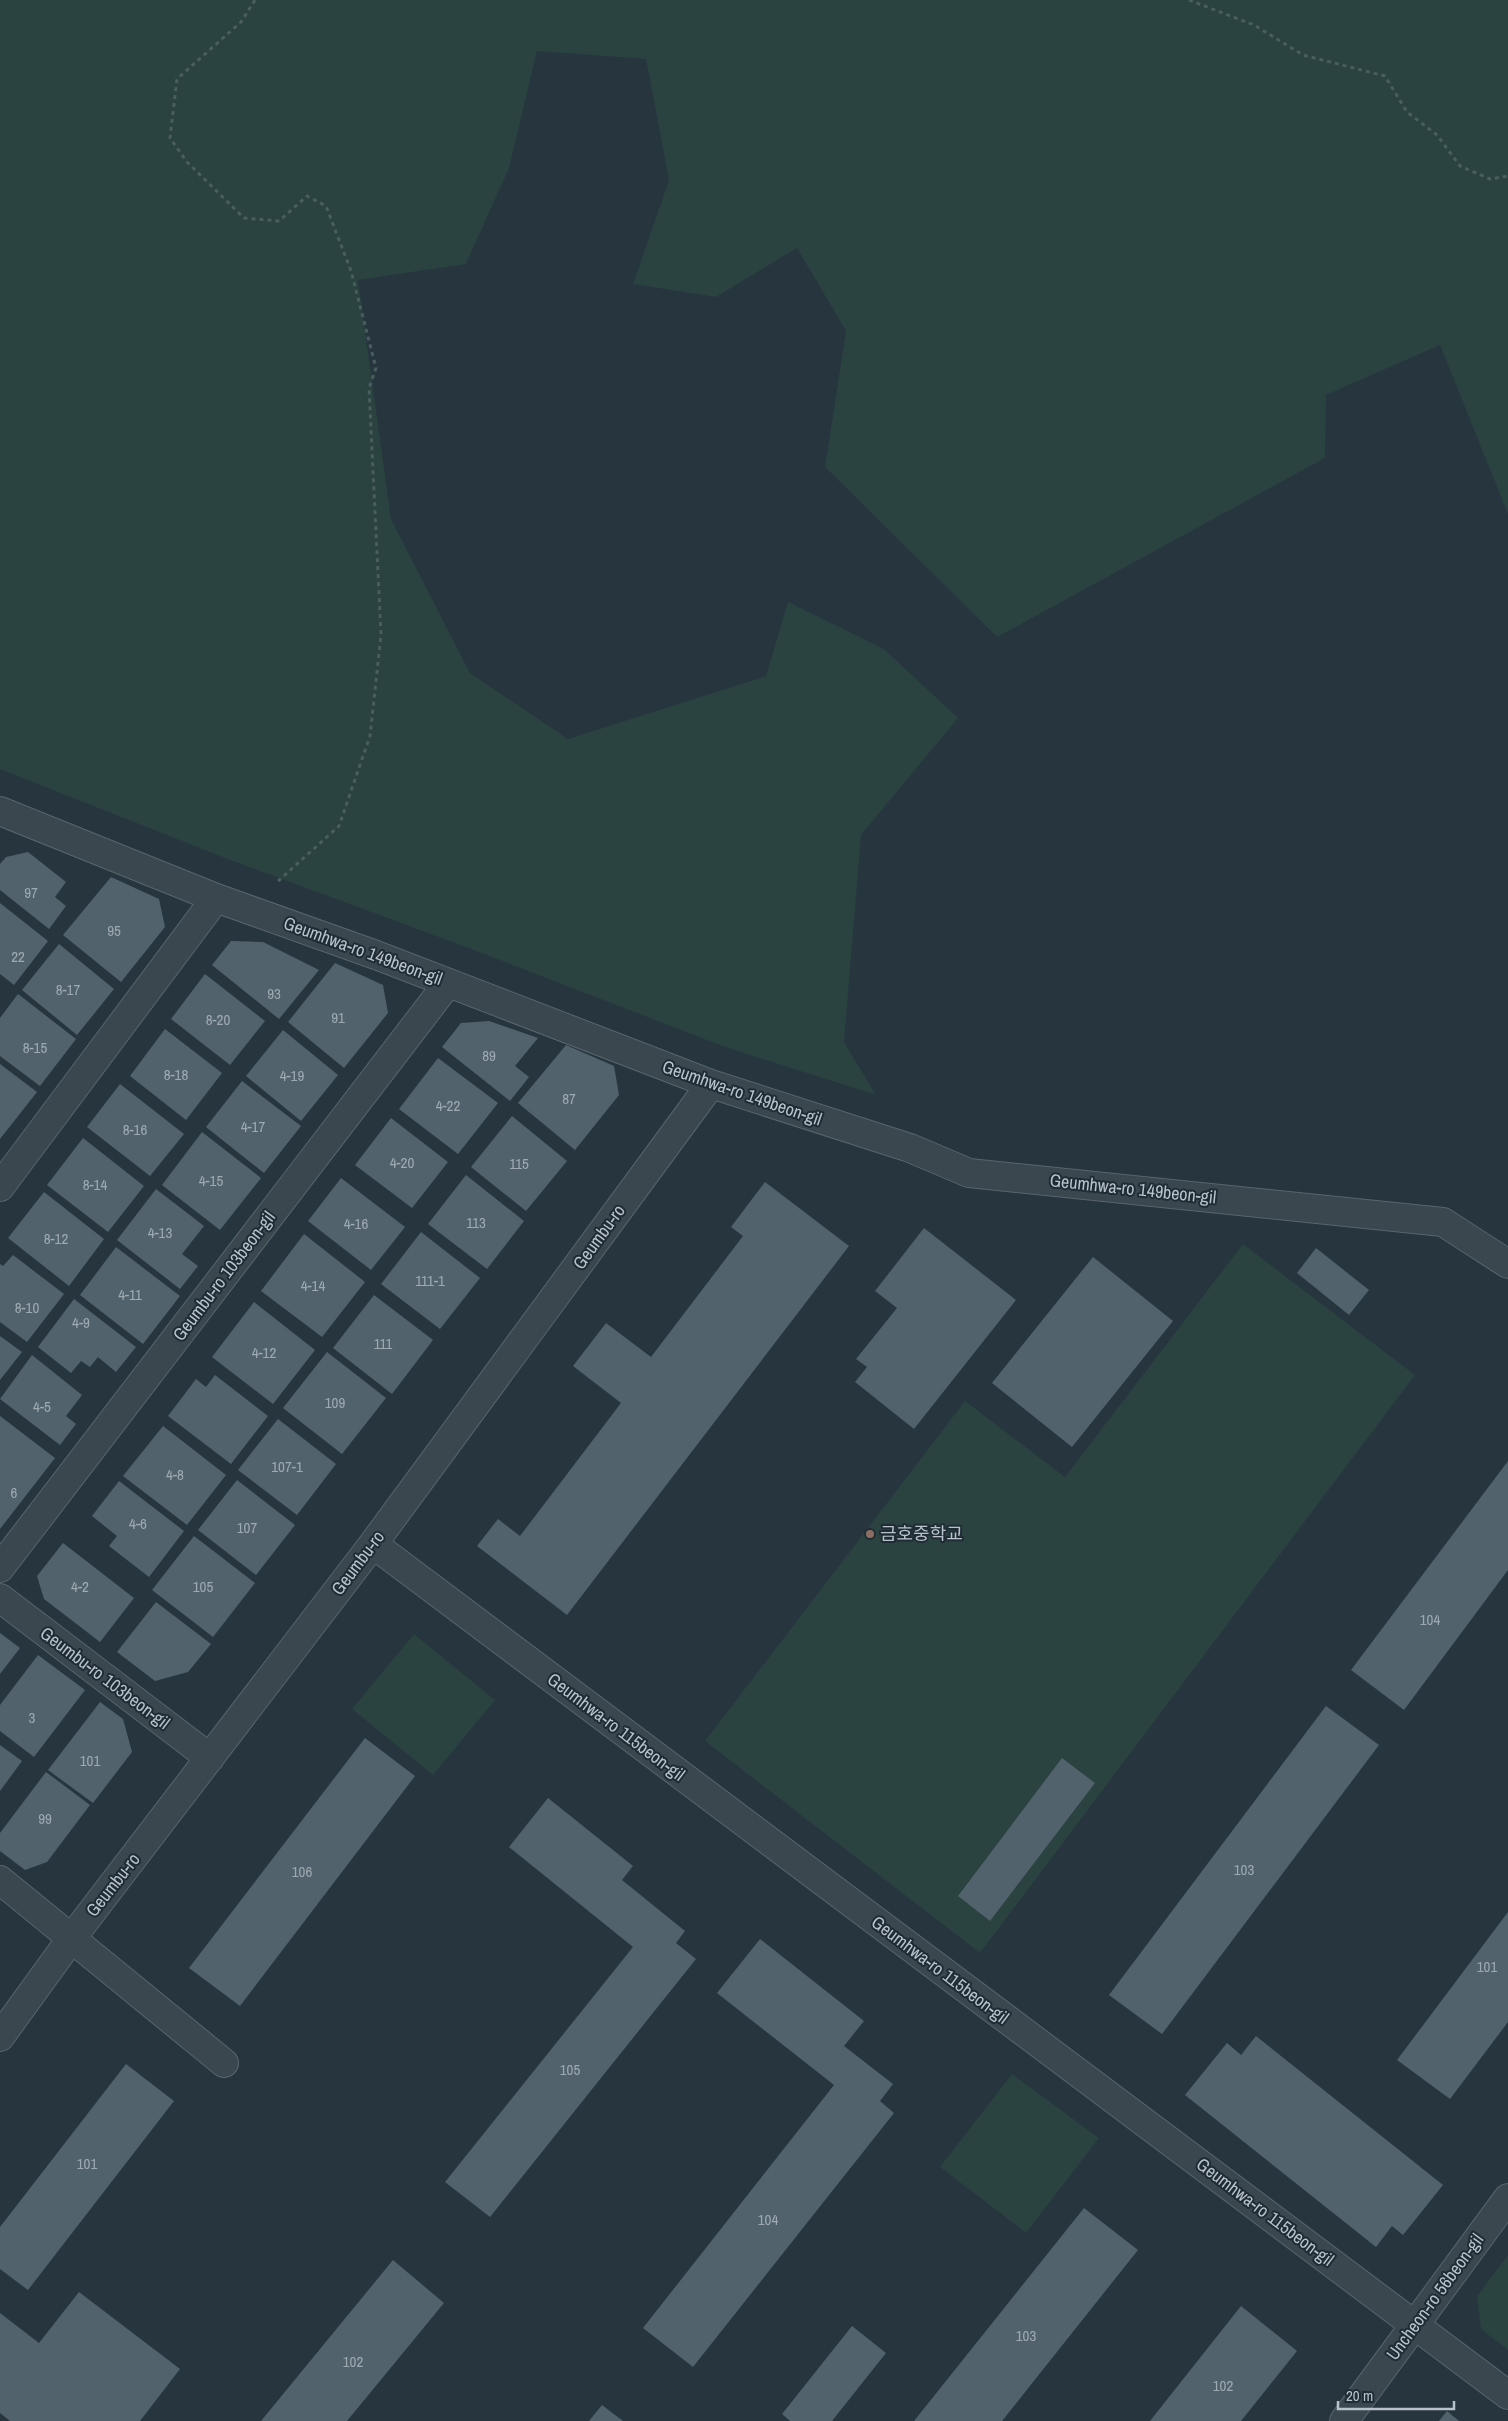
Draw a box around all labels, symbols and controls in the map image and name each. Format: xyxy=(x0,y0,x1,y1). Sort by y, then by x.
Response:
house number: 97 xyxy=(24,882,38,903)
street label: Geumhwa-ro 149beon-gil xyxy=(280,910,446,991)
house number: 95 xyxy=(107,920,121,941)
house number: 22 xyxy=(11,946,25,967)
house number: 8-17 xyxy=(56,979,80,1000)
house number: 93 xyxy=(267,983,281,1004)
house number: 91 xyxy=(331,1007,345,1028)
house number: 8-20 xyxy=(206,1009,230,1030)
house number: 8-15 xyxy=(23,1037,47,1058)
house number: 89 xyxy=(482,1045,496,1066)
street label: Geumhwa-ro 149beon-gil xyxy=(659,1053,825,1132)
house number: 8-18 xyxy=(164,1064,188,1085)
house number: 4-19 xyxy=(280,1065,304,1086)
house number: 87 xyxy=(562,1088,576,1109)
house number: 4-22 xyxy=(436,1095,460,1116)
house number: 4-17 xyxy=(241,1116,265,1137)
house number: 8-16 xyxy=(123,1119,147,1140)
house number: 4-20 xyxy=(390,1152,414,1173)
house number: 115 xyxy=(509,1153,529,1174)
street label: Geumhwa-ro 149beon-gil xyxy=(1049,1167,1218,1210)
house number: 4-15 xyxy=(199,1170,223,1191)
house number: 8-14 xyxy=(83,1174,107,1195)
street label: Geumbu-ro xyxy=(567,1199,631,1274)
street label: Geumbu-ro 103beon-gil xyxy=(166,1206,281,1346)
house number: 113 xyxy=(466,1212,486,1233)
house number: 4-16 xyxy=(344,1213,368,1234)
house number: 4-13 xyxy=(148,1222,172,1243)
house number: 8-12 xyxy=(44,1228,68,1249)
house number: 111-1 xyxy=(415,1270,445,1291)
house number: 4-14 xyxy=(301,1275,325,1296)
house number: 4-11 xyxy=(118,1284,142,1305)
house number: 8-10 xyxy=(15,1297,39,1318)
house number: 4-9 xyxy=(72,1312,90,1333)
house number: 111 xyxy=(374,1333,393,1354)
house number: 4-12 xyxy=(252,1342,276,1363)
house number: 109 xyxy=(325,1392,345,1413)
house number: 4-5 xyxy=(33,1396,51,1417)
house number: 107-1 xyxy=(271,1456,303,1477)
house number: 4-8 xyxy=(166,1464,184,1485)
house number: 6 xyxy=(11,1482,18,1503)
house number: 4-6 xyxy=(129,1513,147,1534)
house number: 107 xyxy=(237,1517,257,1538)
place label: 금호중학교 xyxy=(880,1521,963,1546)
street label: Geumbu-ro xyxy=(325,1525,390,1600)
marker: 금호중학교 xyxy=(864,1528,876,1540)
house number: 4-2 xyxy=(71,1576,89,1597)
house number: 105 xyxy=(193,1576,213,1597)
house number: 104 xyxy=(1420,1609,1440,1630)
street label: Geumbu-ro 103beon-gil xyxy=(35,1620,175,1735)
street label: Geumhwa-ro 115beon-gil xyxy=(542,1667,690,1787)
house number: 3 xyxy=(29,1707,36,1728)
house number: 101 xyxy=(80,1750,100,1771)
house number: 99 xyxy=(38,1808,52,1829)
street label: Geumbu-ro xyxy=(80,1848,145,1922)
house number: 103 xyxy=(1234,1859,1254,1880)
house number: 106 xyxy=(292,1861,312,1882)
street label: Geumhwa-ro 115beon-gil xyxy=(866,1910,1014,2030)
house number: 101 xyxy=(1477,1956,1497,1977)
house number: 105 xyxy=(560,2059,580,2080)
street label: Geumhwa-ro 115beon-gil xyxy=(1191,2152,1339,2272)
house number: 101 xyxy=(77,2153,97,2174)
house number: 104 xyxy=(758,2209,778,2230)
street label: Uncheon-ro 56beon-gil xyxy=(1380,2228,1489,2365)
house number: 103 xyxy=(1016,2325,1036,2346)
house number: 102 xyxy=(343,2351,363,2372)
house number: 102 xyxy=(1213,2375,1233,2396)
scale bar xyxy=(1338,2378,1454,2410)
text: 20 m xyxy=(1346,2385,1373,2406)

